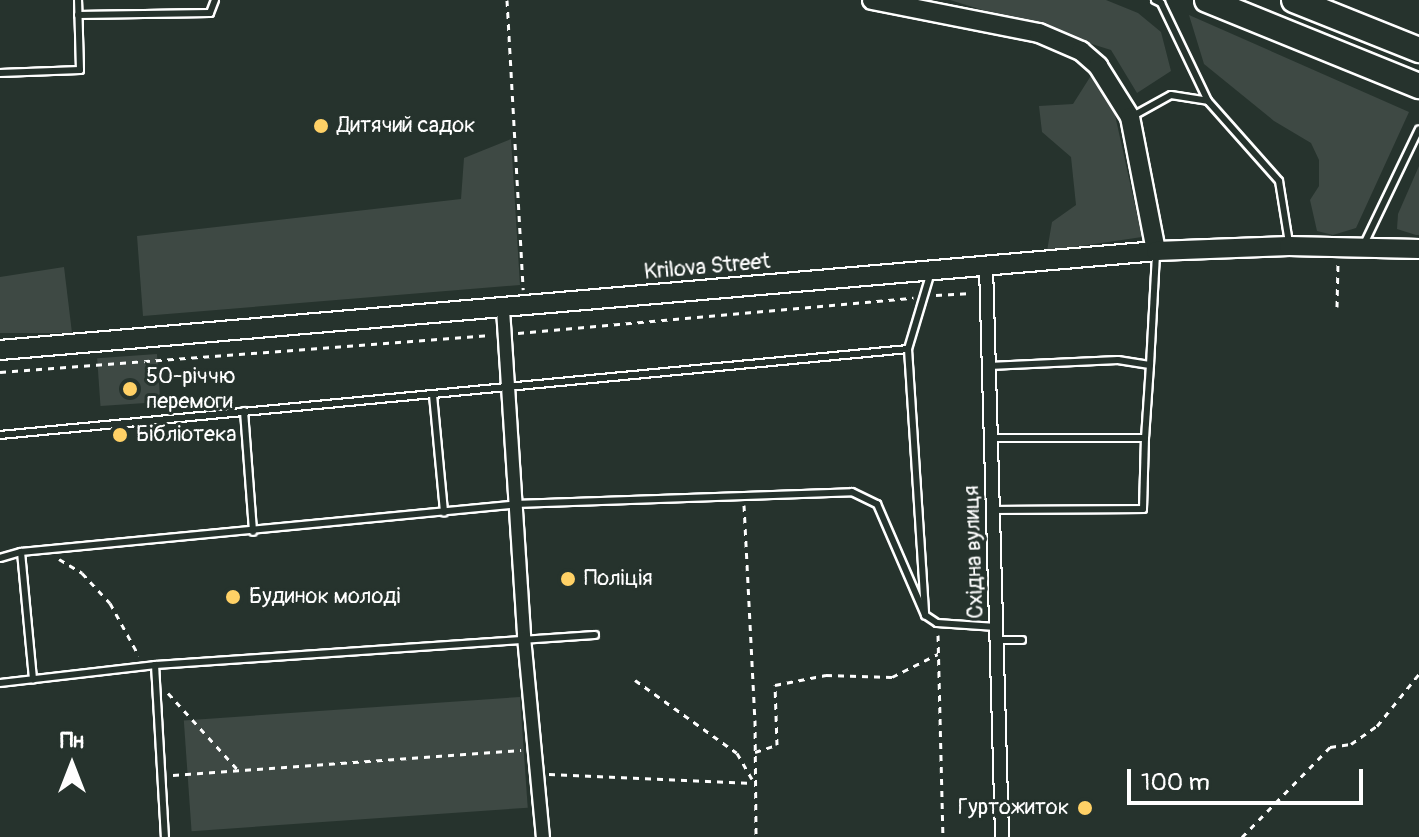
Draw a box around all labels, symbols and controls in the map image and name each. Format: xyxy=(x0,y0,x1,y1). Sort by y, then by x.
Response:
place label: Дитячий садок xyxy=(337,113,475,139)
marker: Дитячий садок xyxy=(312,117,330,135)
street label: Krilova Street xyxy=(643,248,771,286)
place label: 50-річчю перемоги xyxy=(146,363,236,414)
marker: 50-річчю перемоги xyxy=(121,380,139,398)
place label: Бібліотека xyxy=(136,422,236,448)
marker: Бібліотека xyxy=(111,426,129,444)
street label: Східна вулиця xyxy=(958,485,990,619)
place label: Поліція xyxy=(584,566,653,592)
marker: Поліція xyxy=(559,570,577,588)
place label: Будинок молоді xyxy=(249,584,400,610)
marker: Будинок молоді xyxy=(224,588,242,606)
north arrow xyxy=(32,725,112,805)
text: Пн xyxy=(60,727,84,755)
scale bar xyxy=(1131,753,1367,803)
text: 100 m xyxy=(1141,768,1210,797)
place label: Гуртожиток xyxy=(958,795,1069,821)
marker: Гуртожиток xyxy=(1076,799,1094,817)

